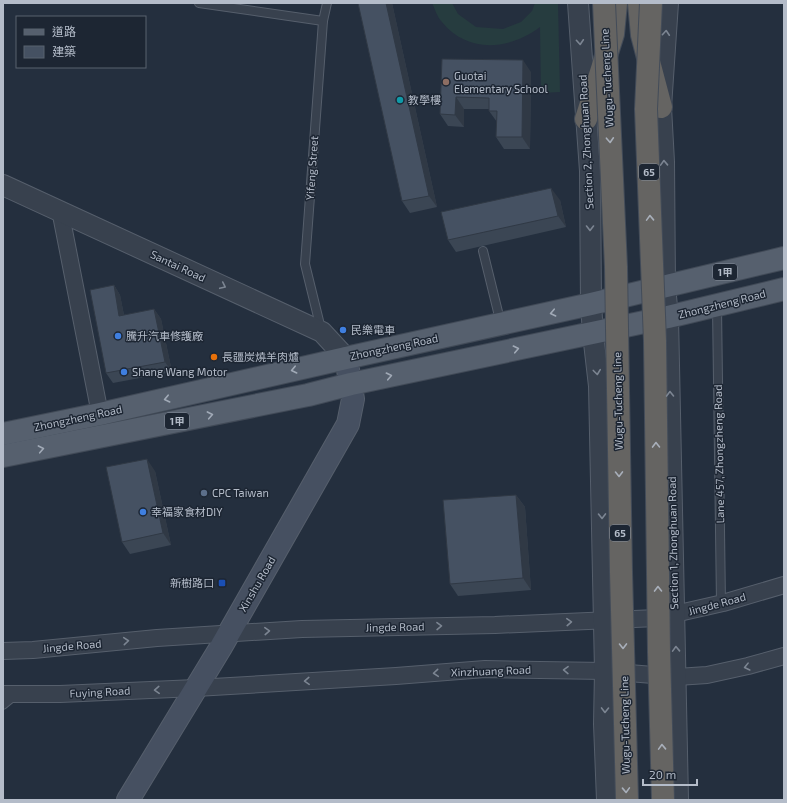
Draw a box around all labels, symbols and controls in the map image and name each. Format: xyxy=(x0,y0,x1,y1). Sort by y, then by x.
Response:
legend xyxy=(16,16,146,68)
text: 道路 xyxy=(52,24,76,38)
street label: Wugu-Tucheng Line xyxy=(597,28,616,127)
one-way arrow xyxy=(661,30,670,37)
one-way arrow xyxy=(576,39,585,45)
text: 建築 xyxy=(52,44,76,58)
place label: Guotai Elementary School xyxy=(454,69,548,95)
street label: Section 2, Zhonghuan Road xyxy=(575,74,596,210)
marker: Guotai Elementary School xyxy=(441,77,451,87)
place label: 教學樓 xyxy=(408,93,441,106)
marker: 教學樓 xyxy=(395,95,405,105)
street label: Yifeng Street xyxy=(303,135,320,201)
one-way arrow xyxy=(606,137,614,143)
one-way arrow xyxy=(660,160,668,166)
road number: 65 xyxy=(639,164,659,180)
one-way arrow xyxy=(646,215,655,221)
one-way arrow xyxy=(586,225,594,231)
street label: Santai Road xyxy=(149,247,208,284)
road number: 1甲 xyxy=(713,264,737,280)
one-way arrow xyxy=(219,281,226,289)
street label: Zhongzheng Road xyxy=(677,286,767,321)
one-way arrow xyxy=(550,308,556,316)
place label: 民樂電車 xyxy=(351,323,395,336)
marker: 民樂電車 xyxy=(338,325,348,335)
place label: 騰升汽車修護廠 xyxy=(126,329,203,342)
marker: 騰升汽車修護廠 xyxy=(113,331,123,341)
street label: Zhongzheng Road xyxy=(349,331,439,362)
one-way arrow xyxy=(513,346,519,354)
place label: 長疆炭燒羊肉爐 xyxy=(222,350,299,363)
marker: 長疆炭燒羊肉爐 xyxy=(209,352,219,362)
street label: Wugu-Tucheng Line xyxy=(610,352,625,450)
place label: Shang Wang Motor xyxy=(132,365,228,378)
one-way arrow xyxy=(291,365,297,373)
marker: Shang Wang Motor xyxy=(119,367,129,377)
one-way arrow xyxy=(593,369,602,375)
one-way arrow xyxy=(386,373,392,381)
street label: Lane 457, Zhongzheng Road xyxy=(711,384,726,524)
one-way arrow xyxy=(666,391,674,397)
one-way arrow xyxy=(164,394,170,402)
street label: Zhongzheng Road xyxy=(33,402,123,433)
one-way arrow xyxy=(207,411,213,419)
road number: 1甲 xyxy=(165,413,189,429)
one-way arrow xyxy=(652,442,660,448)
one-way arrow xyxy=(38,445,44,453)
one-way arrow xyxy=(615,471,624,477)
street label: Section 1, Zhonghuan Road xyxy=(665,476,680,610)
place label: CPC Taiwan xyxy=(212,486,269,499)
marker: CPC Taiwan xyxy=(199,488,209,498)
place label: 幸福家食材DIY xyxy=(151,505,223,518)
marker: 幸福家食材DIY xyxy=(138,507,148,517)
one-way arrow xyxy=(598,513,606,519)
road number: 65 xyxy=(610,525,630,541)
street label: Xinshu Road xyxy=(235,554,278,614)
place label: 新樹路口 xyxy=(170,576,214,589)
marker: 新樹路口 xyxy=(217,578,227,588)
one-way arrow xyxy=(654,586,662,592)
street label: Jingde Road xyxy=(687,590,747,617)
one-way arrow xyxy=(566,617,572,626)
street label: Jingde Road xyxy=(365,619,425,634)
one-way arrow xyxy=(436,622,442,631)
one-way arrow xyxy=(264,627,270,635)
street label: Jingde Road xyxy=(42,636,102,655)
one-way arrow xyxy=(123,637,129,646)
one-way arrow xyxy=(619,643,627,649)
one-way arrow xyxy=(672,646,680,652)
one-way arrow xyxy=(743,662,750,670)
street label: Xinzhuang Road xyxy=(451,663,531,678)
one-way arrow xyxy=(563,666,569,674)
one-way arrow xyxy=(433,668,439,677)
street label: Wugu-Tucheng Line xyxy=(617,676,632,774)
one-way arrow xyxy=(304,677,310,686)
street label: Fuying Road xyxy=(69,683,131,700)
one-way arrow xyxy=(154,685,160,694)
one-way arrow xyxy=(600,707,609,713)
one-way arrow xyxy=(657,744,666,750)
scale bar xyxy=(643,761,697,787)
text: 20 m xyxy=(649,767,676,781)
one-way arrow xyxy=(622,787,631,793)

